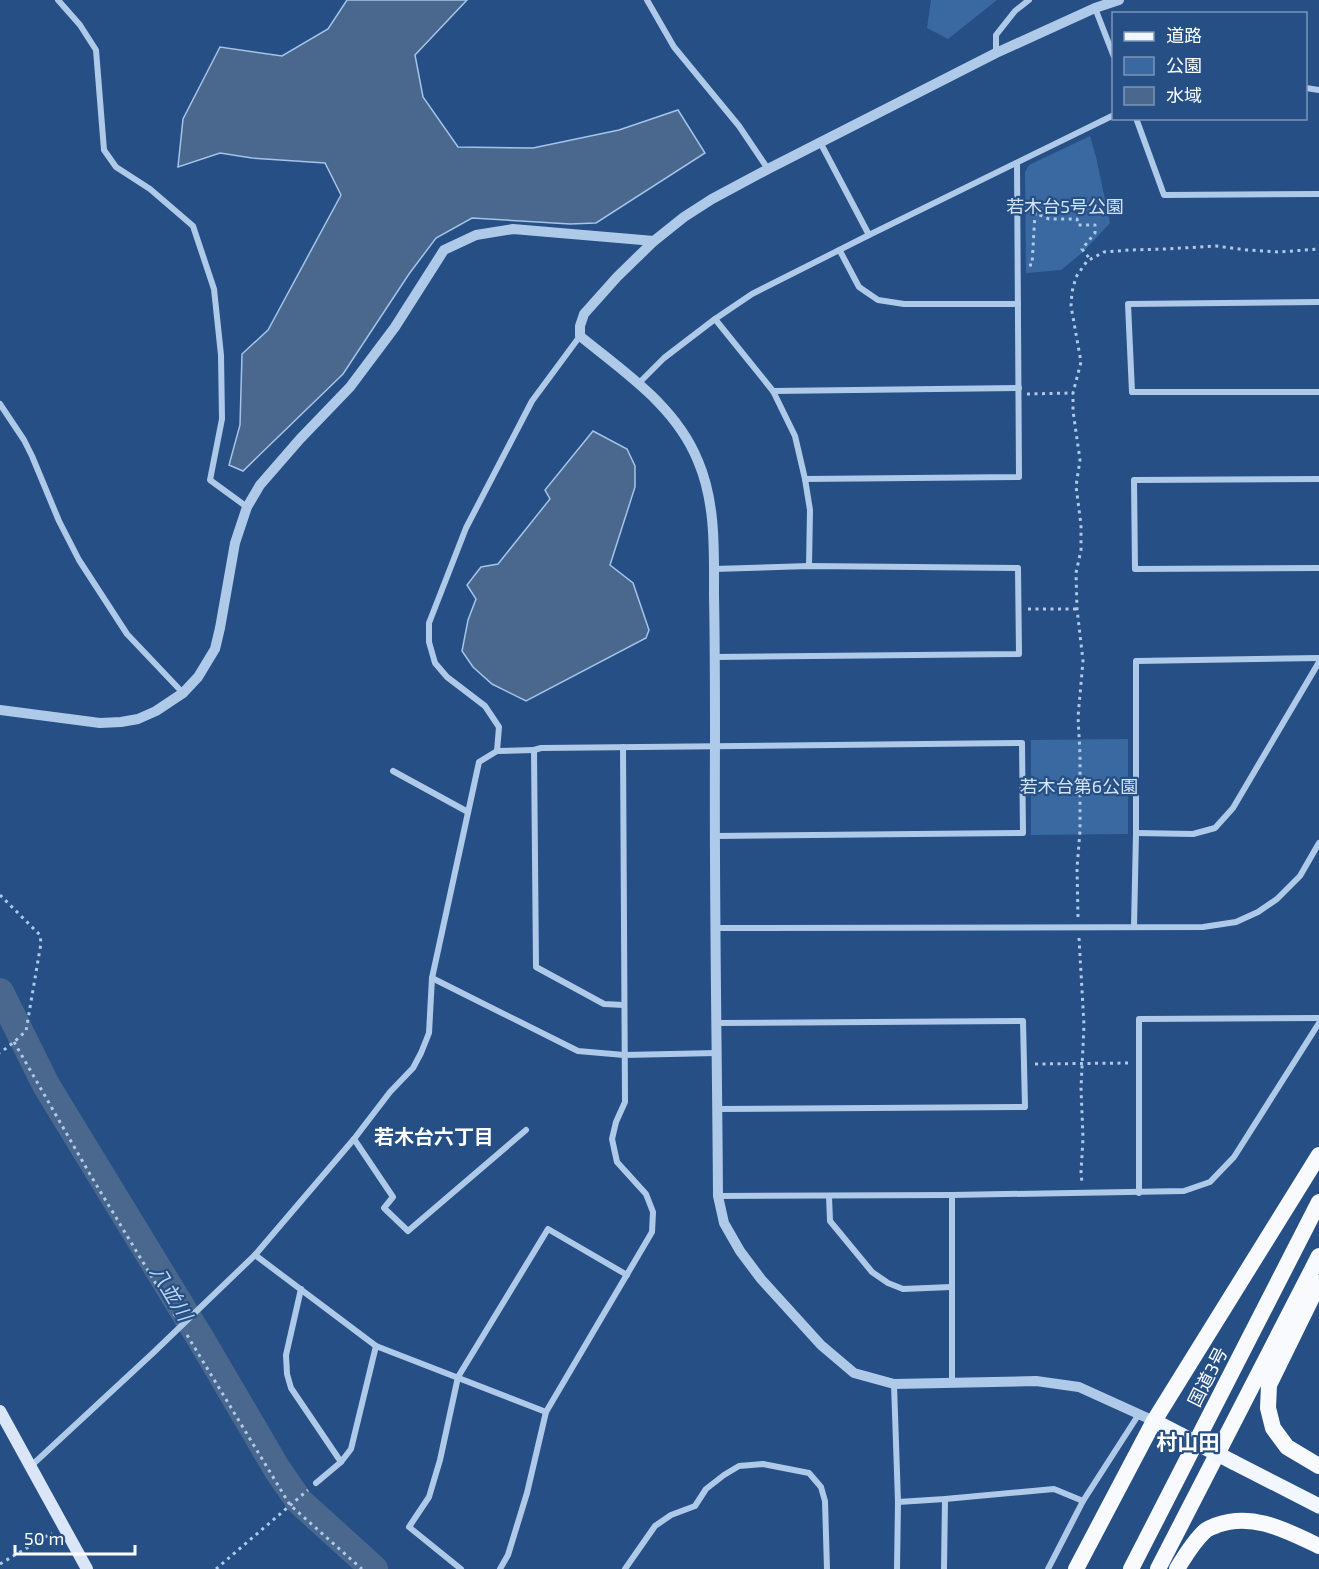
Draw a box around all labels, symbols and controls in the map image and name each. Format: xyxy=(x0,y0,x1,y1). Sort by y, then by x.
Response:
legend xyxy=(1112,12,1307,120)
text: 道路 xyxy=(1166,24,1202,46)
text: 公園 xyxy=(1166,54,1202,76)
text: 水域 xyxy=(1166,84,1202,106)
park label: 若木台5号公園 xyxy=(1006,195,1124,217)
park label: 若木台第6公園 xyxy=(1020,775,1138,797)
district label: 若木台六丁目 xyxy=(374,1124,494,1148)
water label: 八並川 xyxy=(146,1261,199,1326)
street label: 国道3号 xyxy=(1183,1343,1231,1410)
district label: 村山田 xyxy=(1157,1429,1220,1454)
scale bar xyxy=(15,1518,135,1556)
text: 50 m xyxy=(24,1527,64,1549)

